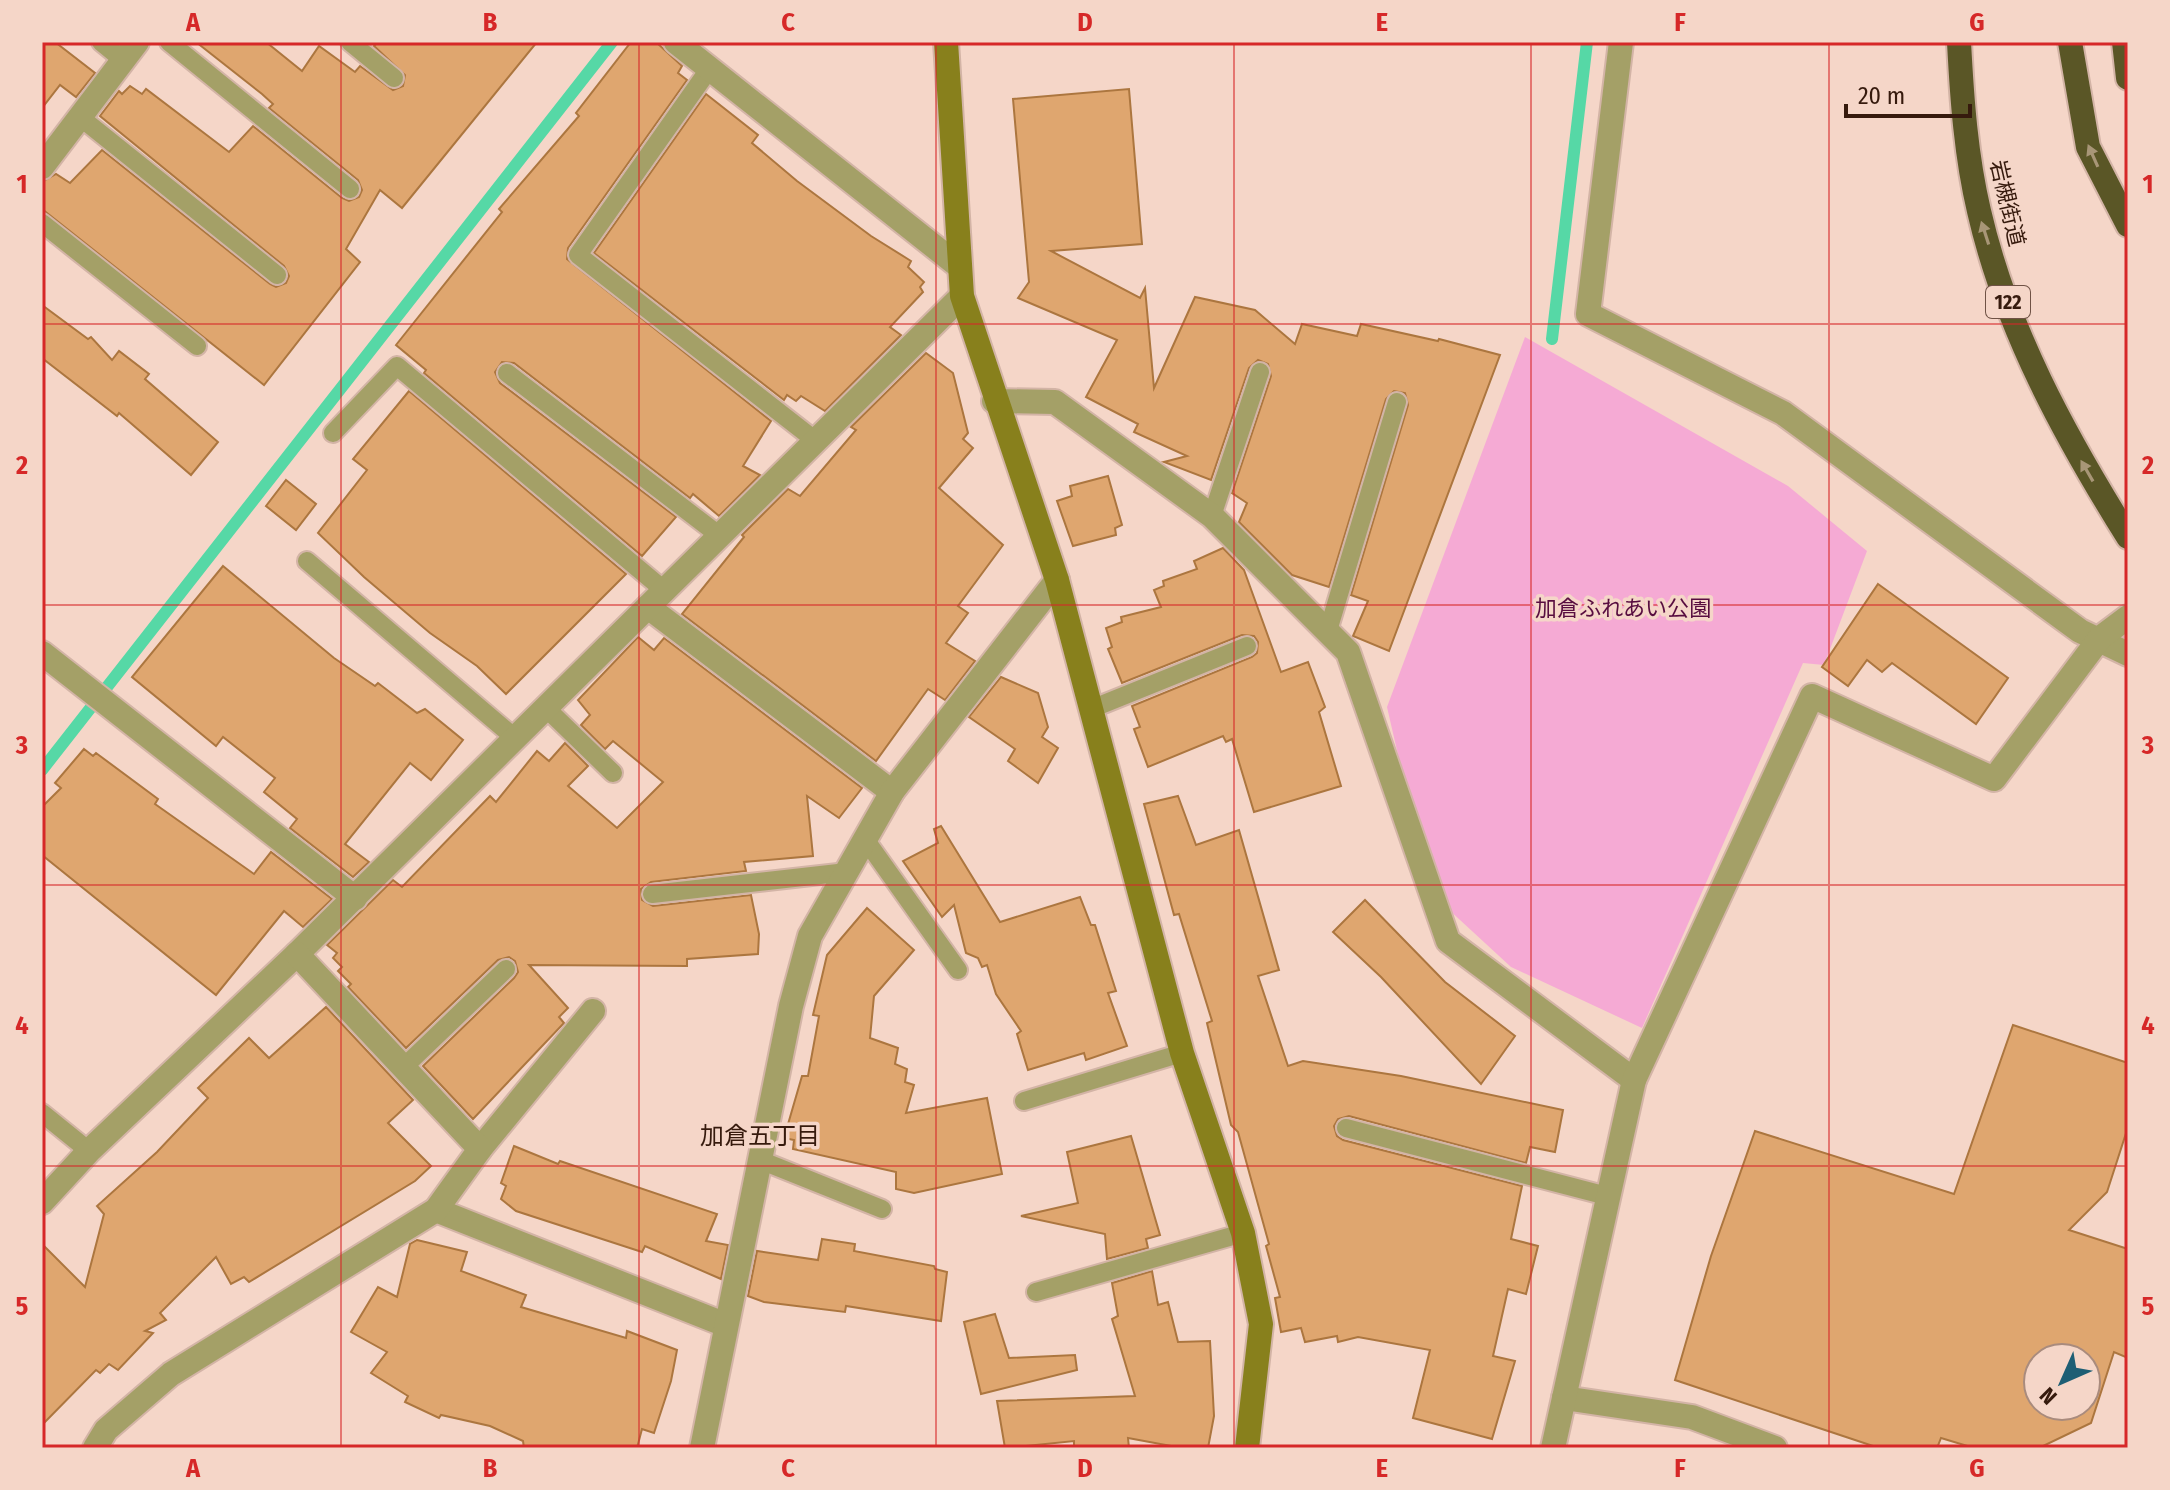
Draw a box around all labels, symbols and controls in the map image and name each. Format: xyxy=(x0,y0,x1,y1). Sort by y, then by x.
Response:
text: A xyxy=(185,7,201,38)
text: B xyxy=(483,7,498,38)
text: C xyxy=(781,7,795,38)
text: D xyxy=(1077,7,1093,38)
text: E xyxy=(1376,7,1388,38)
text: F xyxy=(1674,7,1686,38)
text: G xyxy=(1969,7,1985,38)
scale bar xyxy=(1846,68,1970,118)
text: 20 m xyxy=(1858,82,1905,110)
one-way arrow xyxy=(2086,144,2100,167)
street label: 岩槻街道 xyxy=(1984,157,2031,249)
text: 1 xyxy=(17,169,28,200)
text: 1 xyxy=(2143,169,2154,200)
one-way arrow xyxy=(1979,220,1991,244)
road number: 122 xyxy=(1986,286,2030,318)
text: 2 xyxy=(15,450,28,481)
text: 2 xyxy=(2141,450,2154,481)
one-way arrow xyxy=(2080,460,2094,482)
park label: 加倉ふれあい公園 xyxy=(1535,595,1711,622)
text: 3 xyxy=(15,730,28,761)
text: 3 xyxy=(2141,730,2154,761)
text: 4 xyxy=(15,1010,29,1041)
text: 4 xyxy=(2141,1010,2155,1041)
district label: 加倉五丁目 xyxy=(700,1122,820,1150)
text: 5 xyxy=(16,1291,29,1322)
text: 5 xyxy=(2142,1291,2155,1322)
north arrow xyxy=(2022,1342,2102,1422)
text: N xyxy=(2034,1382,2062,1410)
text: A xyxy=(185,1453,201,1484)
text: B xyxy=(483,1453,498,1484)
text: C xyxy=(781,1453,795,1484)
text: D xyxy=(1077,1453,1093,1484)
text: E xyxy=(1376,1453,1388,1484)
text: F xyxy=(1674,1453,1686,1484)
text: G xyxy=(1969,1453,1985,1484)

